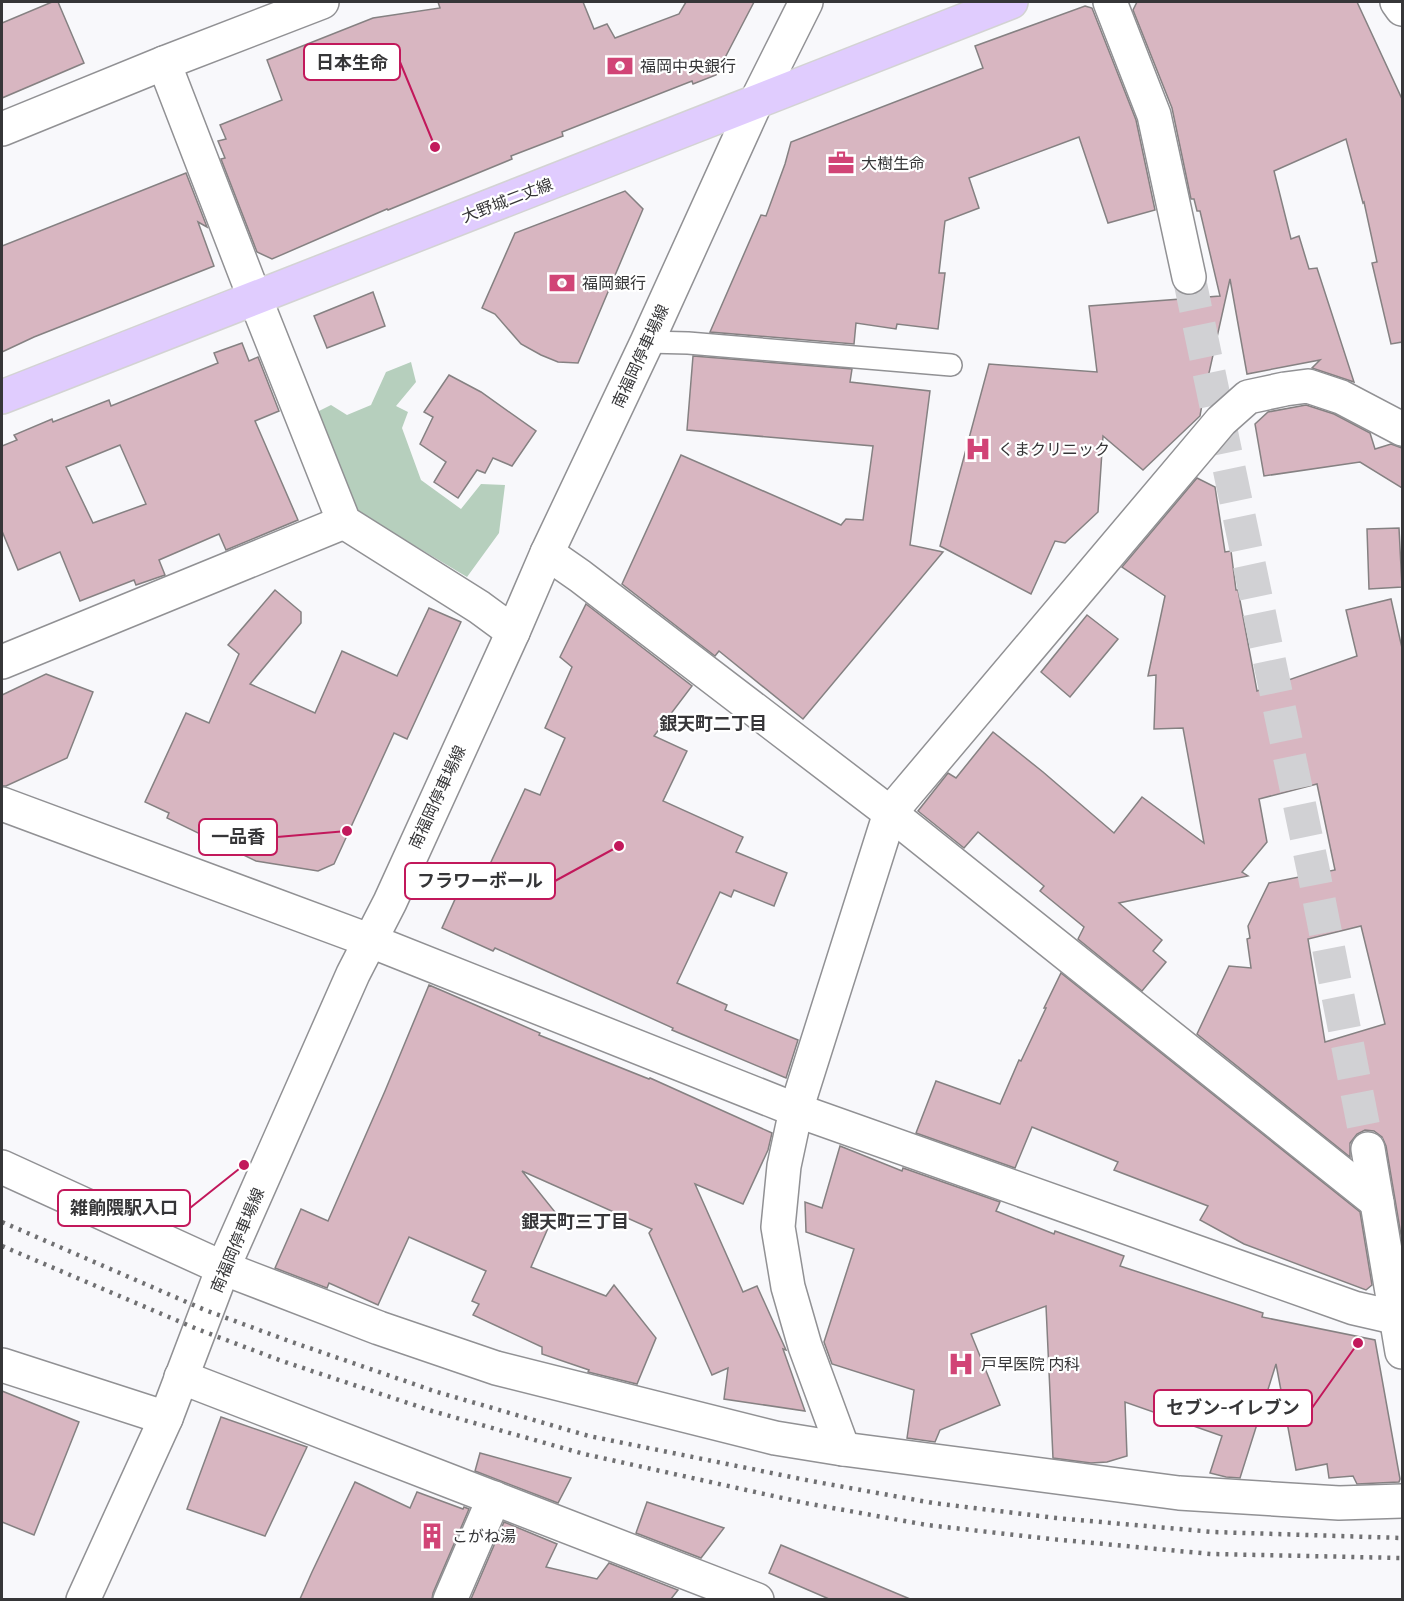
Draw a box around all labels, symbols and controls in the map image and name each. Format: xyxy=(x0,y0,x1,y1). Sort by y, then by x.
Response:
callout: 日本生命 xyxy=(304,44,400,80)
text: 日本生命 xyxy=(316,50,388,74)
bank icon: 福岡中央銀行 xyxy=(605,51,635,81)
place label: 福岡中央銀行 xyxy=(640,55,736,77)
office icon: 大樹生命 xyxy=(826,148,856,178)
place label: 大樹生命 xyxy=(861,152,925,174)
street label: 大野城二丈線 xyxy=(458,173,556,227)
bank icon: 福岡銀行 xyxy=(547,268,577,298)
place label: 福岡銀行 xyxy=(582,272,646,294)
street label: 南福岡停車場線 xyxy=(606,301,674,411)
hospital icon: くまクリニック xyxy=(963,434,993,464)
place label: くまクリニック xyxy=(998,438,1110,460)
district label: 銀天町二丁目 xyxy=(659,711,767,735)
street label: 南福岡停車場線 xyxy=(403,742,471,852)
callout: 一品香 xyxy=(199,819,277,855)
text: 一品香 xyxy=(211,824,265,848)
callout: フラワーボール xyxy=(405,863,555,899)
text: フラワーボール xyxy=(417,868,543,892)
street label: 南福岡停車場線 xyxy=(205,1184,269,1296)
callout: 雑餉隈駅入口 xyxy=(58,1190,190,1226)
text: 雑餉隈駅入口 xyxy=(70,1195,178,1219)
district label: 銀天町三丁目 xyxy=(521,1209,629,1233)
hospital icon: 戸早医院 内科 xyxy=(946,1349,976,1379)
place label: 戸早医院 内科 xyxy=(981,1353,1080,1375)
callout: セブン-イレブン xyxy=(1154,1390,1312,1426)
text: セブン-イレブン xyxy=(1166,1395,1300,1419)
building icon: こがね湯 xyxy=(417,1521,447,1551)
place label: こがね湯 xyxy=(452,1525,516,1547)

